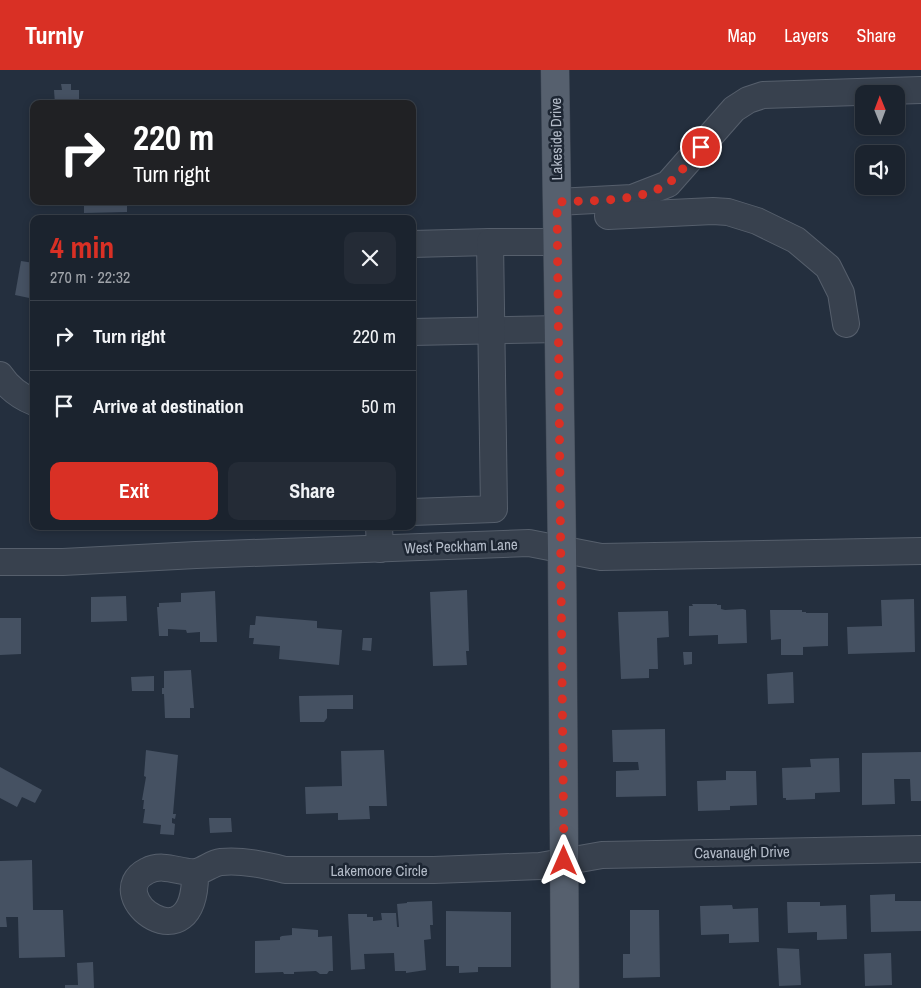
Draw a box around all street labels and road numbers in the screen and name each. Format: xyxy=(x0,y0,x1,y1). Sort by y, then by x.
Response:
street label: Lakeside Drive xyxy=(545,97,567,181)
street label: West Peckham Lane xyxy=(404,534,518,558)
street label: Cavanaugh Drive xyxy=(694,841,790,863)
street label: Lakemoore Circle xyxy=(330,860,428,881)

